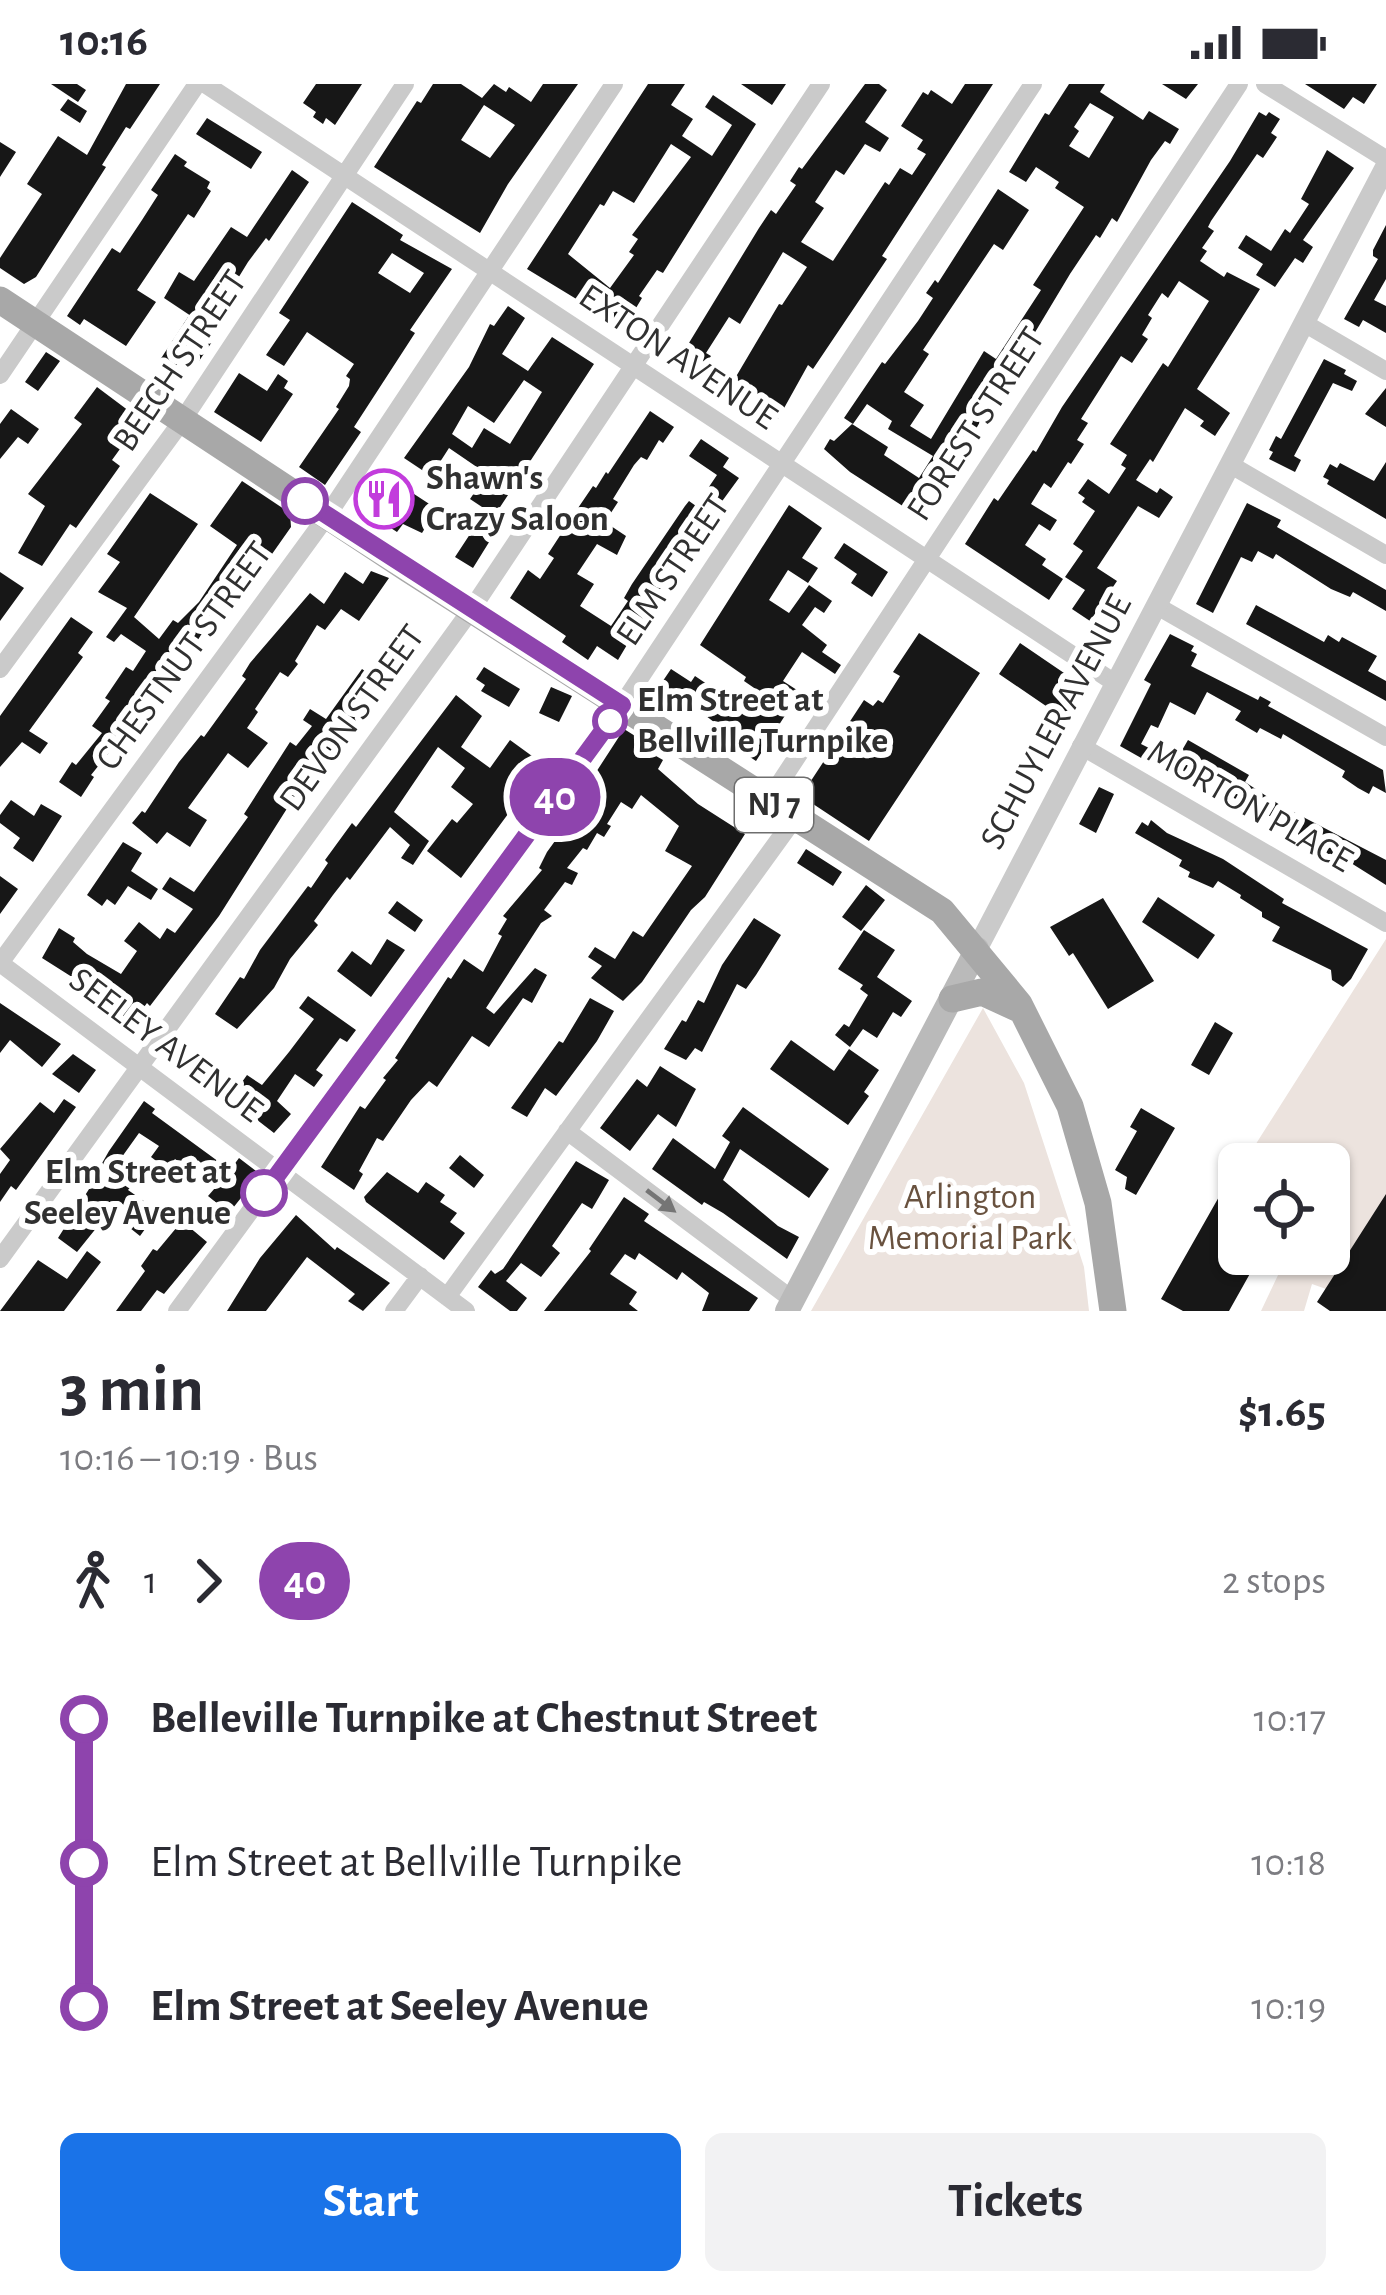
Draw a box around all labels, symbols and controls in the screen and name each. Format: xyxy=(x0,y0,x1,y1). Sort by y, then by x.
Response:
text: 10:16 xyxy=(60,19,148,64)
street label: BEECH STREET xyxy=(107,264,253,458)
street label: EXTON AVENUE xyxy=(573,278,783,436)
street label: FOREST STREET xyxy=(900,321,1052,527)
place label: Shawn's Crazy Saloon xyxy=(426,460,609,537)
restaurant icon: Shawn's Crazy Saloon xyxy=(353,468,415,530)
unlabelled marker xyxy=(283,479,327,523)
street label: ELM STREET xyxy=(610,488,736,652)
street label: CHESTNUT STREET xyxy=(90,535,278,777)
street label: SCHUYLER AVENUE xyxy=(974,589,1138,855)
street label: DEVON STREET xyxy=(273,618,431,818)
place label: Elm Street at Bellville Turnpike xyxy=(637,682,888,759)
marker: Elm Street at Bellville Turnpike xyxy=(594,705,626,737)
street label: MORTON PLACE xyxy=(1142,733,1358,879)
line badge: 40 xyxy=(501,758,609,836)
text: 40 xyxy=(533,776,577,818)
road number: NJ 7 xyxy=(735,778,813,832)
street label: SEELEY AVENUE xyxy=(63,961,269,1129)
map controls xyxy=(1218,1143,1350,1275)
button: locate xyxy=(1218,1143,1350,1275)
place label: Elm Street at Seeley Avenue xyxy=(24,1154,231,1231)
marker: Elm Street at Seeley Avenue xyxy=(242,1171,286,1215)
park label: Arlington Memorial Park xyxy=(868,1179,1073,1256)
one-way arrow xyxy=(645,1188,677,1213)
text: 3 min xyxy=(60,1357,204,1423)
text: $1.65 xyxy=(1238,1390,1326,1435)
text: 10:16 – 10:19 · Bus xyxy=(60,1439,318,1478)
icon: walk xyxy=(60,1548,126,1614)
icon: forward xyxy=(175,1548,241,1614)
text: 40 xyxy=(283,1560,326,1602)
text: 1 xyxy=(144,1562,157,1601)
text: 2 stops xyxy=(1222,1562,1326,1601)
text: Belleville Turnpike at Chestnut Street xyxy=(150,1696,817,1741)
text: 10:17 xyxy=(1253,1700,1326,1739)
text: Elm Street at Bellville Turnpike xyxy=(150,1840,682,1885)
text: 10:18 xyxy=(1251,1844,1326,1883)
text: Elm Street at Seeley Avenue xyxy=(150,1984,649,2029)
text: 10:19 xyxy=(1251,1988,1326,2027)
button: Start xyxy=(60,2133,681,2271)
button: Tickets xyxy=(705,2133,1326,2271)

